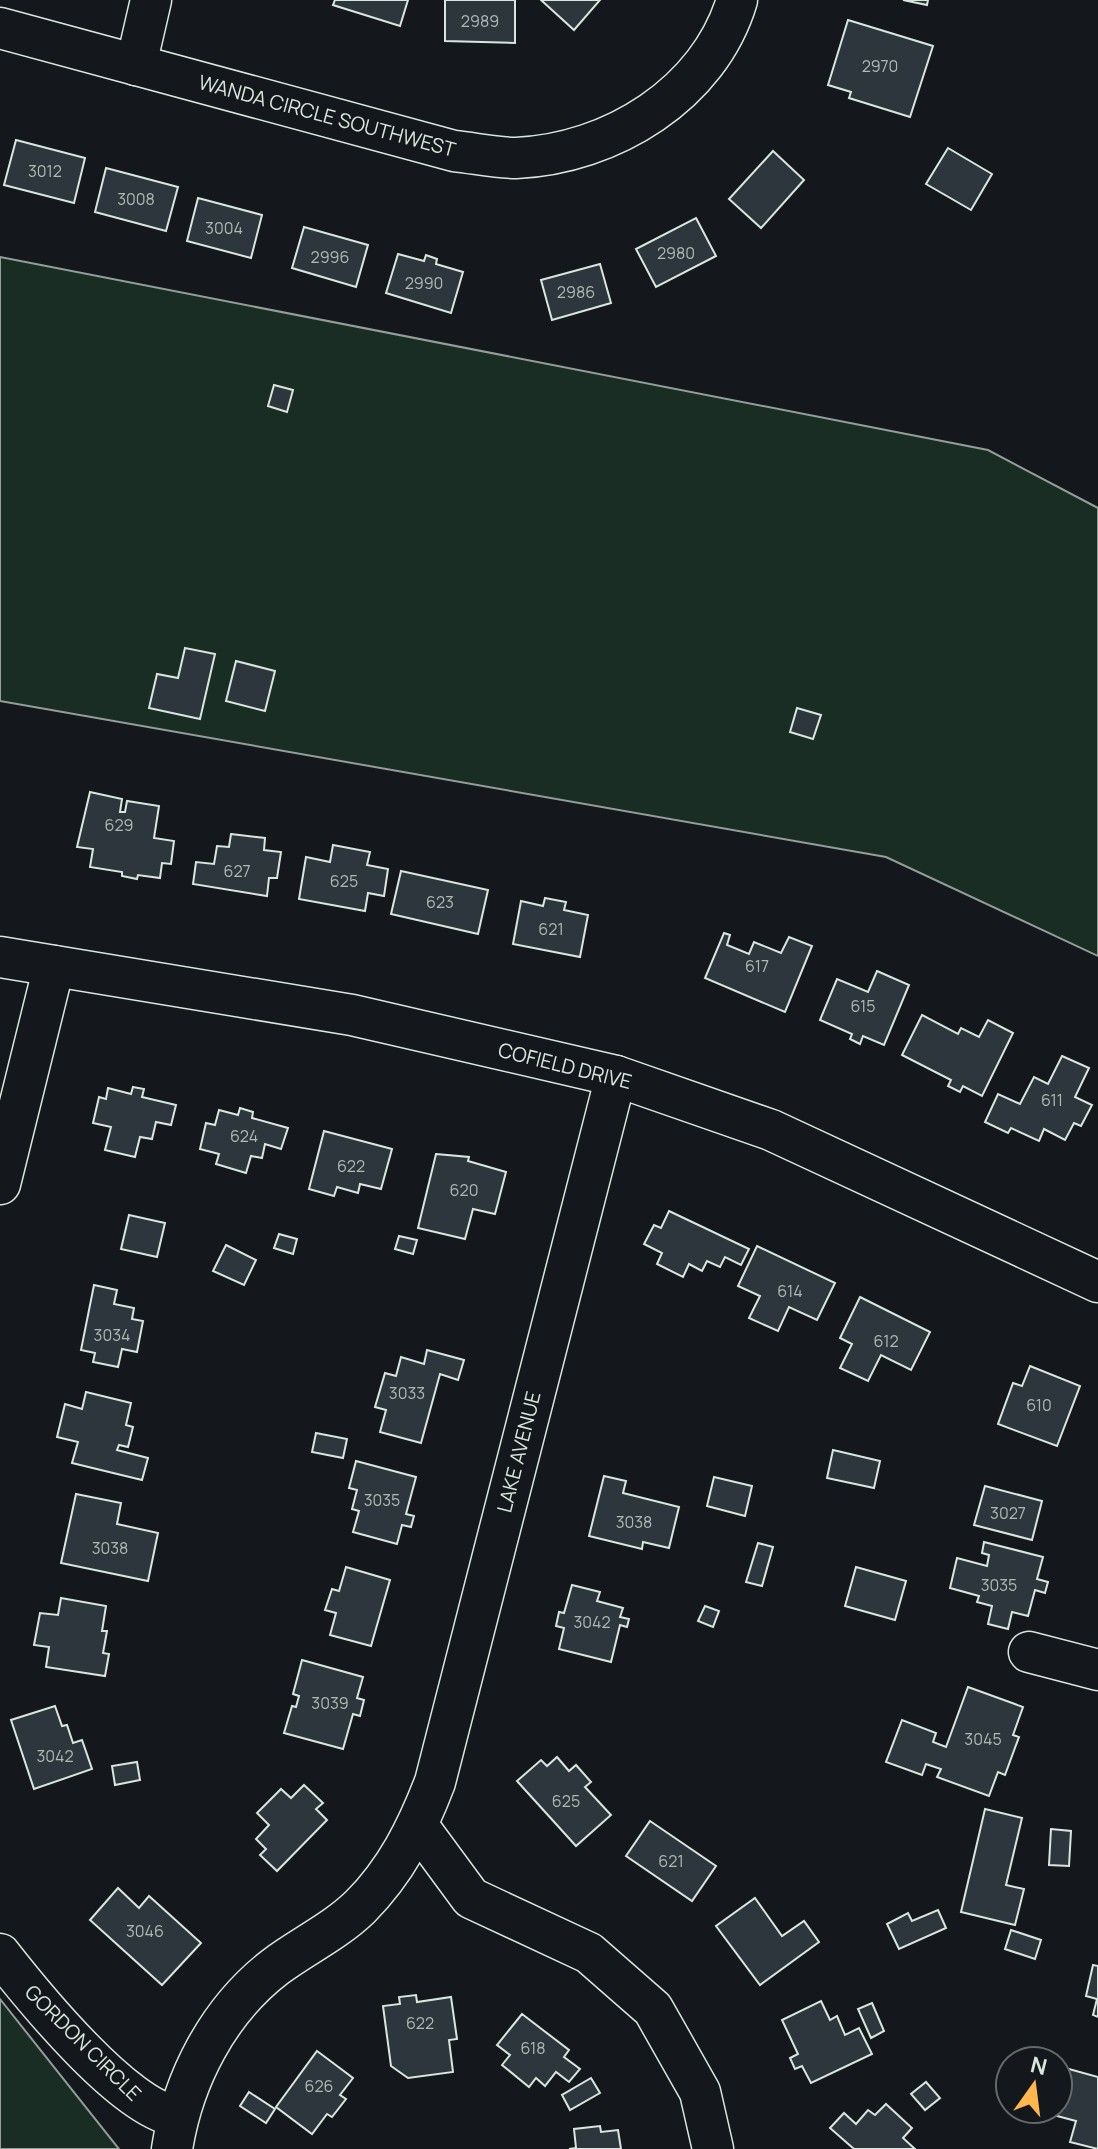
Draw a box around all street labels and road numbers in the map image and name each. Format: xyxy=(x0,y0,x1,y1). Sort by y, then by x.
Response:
street label: WANDA CIRCLE SOUTHWEST xyxy=(196,68,459,163)
street label: COFIELD DRIVE xyxy=(496,1036,635,1095)
street label: LAKE AVENUE xyxy=(490,1388,547,1515)
street label: GORDON CIRCLE xyxy=(19,1979,147,2107)

